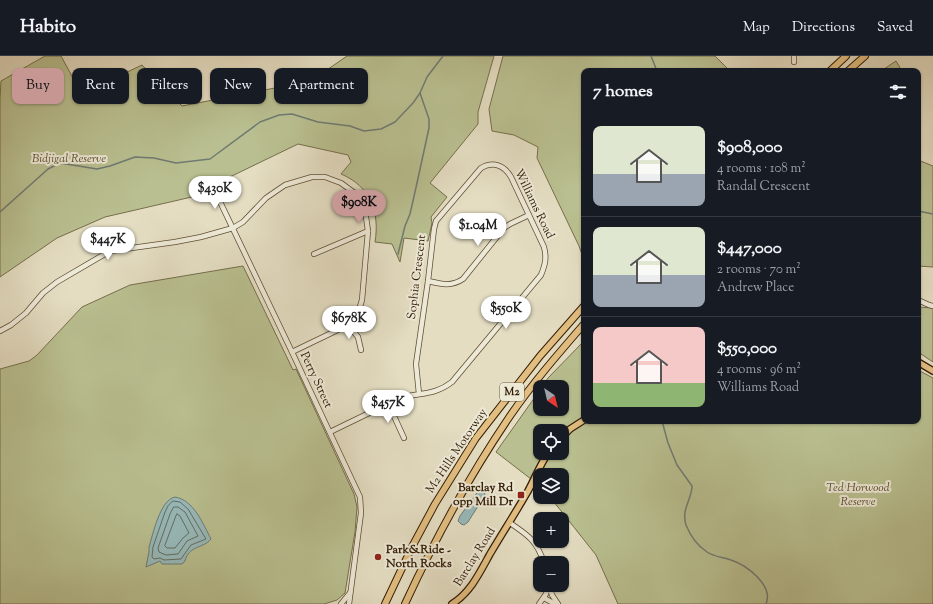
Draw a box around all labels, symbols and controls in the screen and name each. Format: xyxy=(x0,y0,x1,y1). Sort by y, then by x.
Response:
text: Habito xyxy=(20,14,76,41)
text: Map xyxy=(743,18,770,38)
text: Directions xyxy=(792,18,855,38)
text: Saved xyxy=(877,18,913,38)
chip: Buy xyxy=(12,68,64,104)
chip: Rent xyxy=(72,68,129,104)
chip: Filters xyxy=(137,68,202,104)
chip: New xyxy=(210,68,266,104)
chip: Apartment xyxy=(274,68,368,104)
text: 7 homes xyxy=(593,80,653,104)
icon: filters xyxy=(887,81,909,103)
text: $908,000 xyxy=(717,136,782,160)
icon: home xyxy=(625,142,673,190)
park label: Bidjigal Reserve xyxy=(32,150,106,168)
text: 4 rooms · 108 m² xyxy=(717,160,806,178)
street label: Williams Road xyxy=(509,166,559,242)
pin: $430K xyxy=(187,176,243,210)
text: Randal Crescent xyxy=(717,178,810,196)
text: $430K xyxy=(198,180,232,198)
pin: $908K xyxy=(331,190,387,224)
text: $908K xyxy=(341,194,377,212)
pin: $1.04M xyxy=(445,213,511,247)
text: $1.04M xyxy=(458,217,498,235)
pin: $447K xyxy=(80,227,136,261)
text: $447K xyxy=(90,231,126,249)
street label: Sophia Crescent xyxy=(403,234,431,320)
text: $447,000 xyxy=(717,237,782,261)
icon: home xyxy=(625,243,673,291)
text: 2 rooms · 70 m² xyxy=(717,261,801,279)
text: Andrew Place xyxy=(717,279,794,297)
pin: $550K xyxy=(478,296,534,330)
text: $550K xyxy=(490,300,522,318)
pin: $678K xyxy=(321,306,377,340)
text: $678K xyxy=(331,310,367,328)
text: $550,000 xyxy=(717,337,777,361)
icon: home xyxy=(625,343,673,391)
street label: Perry Street xyxy=(295,349,337,411)
text: 4 rooms · 96 m² xyxy=(717,361,801,379)
text: Williams Road xyxy=(717,379,799,397)
north arrow xyxy=(533,380,569,416)
map controls xyxy=(533,380,569,592)
road number: M2 xyxy=(500,383,524,401)
pin: $457K xyxy=(360,390,416,424)
text: $457K xyxy=(371,394,405,412)
street label: M2 Hills Motorway xyxy=(422,405,492,497)
button: locate xyxy=(533,424,569,460)
button: layers xyxy=(533,468,569,504)
place label: Barclay Rd opp Mill Dr xyxy=(453,479,513,511)
park label: Ted Horwood Reserve xyxy=(826,479,890,511)
marker: Barclay Rd opp Mill Dr xyxy=(516,490,526,500)
button: + xyxy=(533,512,569,548)
street label: Barclay Road xyxy=(450,524,501,590)
place label: Park&Ride - North Rocks xyxy=(385,541,452,573)
marker: Park&Ride - North Rocks xyxy=(373,552,383,562)
button: − xyxy=(533,556,569,592)

